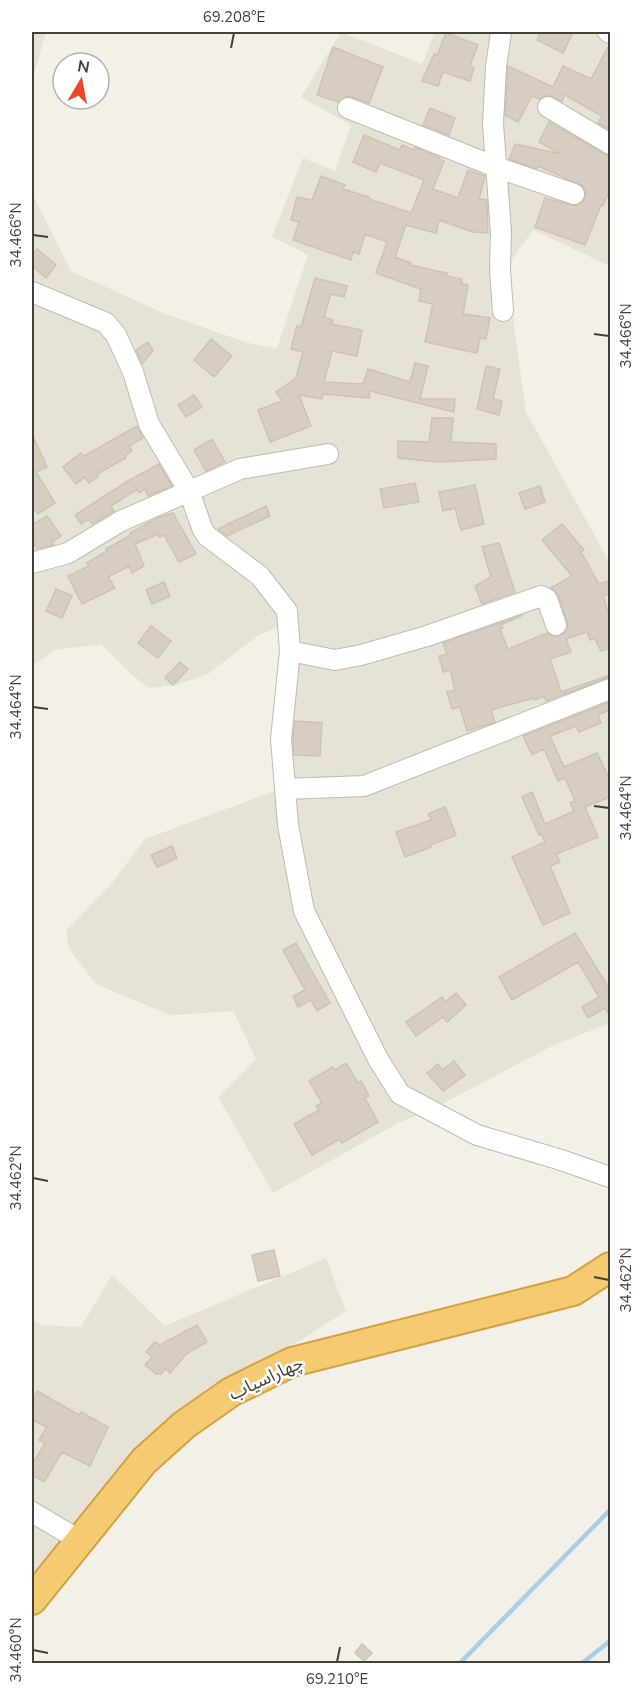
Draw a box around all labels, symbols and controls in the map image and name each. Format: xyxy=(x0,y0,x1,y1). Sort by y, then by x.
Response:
text: 69.208°E xyxy=(203,7,265,27)
north arrow xyxy=(51,51,111,111)
text: N xyxy=(76,55,91,79)
text: 34.466°N xyxy=(6,202,26,268)
text: 34.466°N xyxy=(616,303,636,369)
text: 34.464°N xyxy=(6,674,26,740)
text: 34.464°N xyxy=(616,775,636,841)
text: 34.462°N xyxy=(6,1145,26,1211)
text: 34.462°N xyxy=(616,1247,636,1313)
street label: چهاراسیاب xyxy=(225,1350,307,1406)
text: 34.460°N xyxy=(6,1617,26,1683)
text: 69.210°E xyxy=(306,1669,368,1689)

